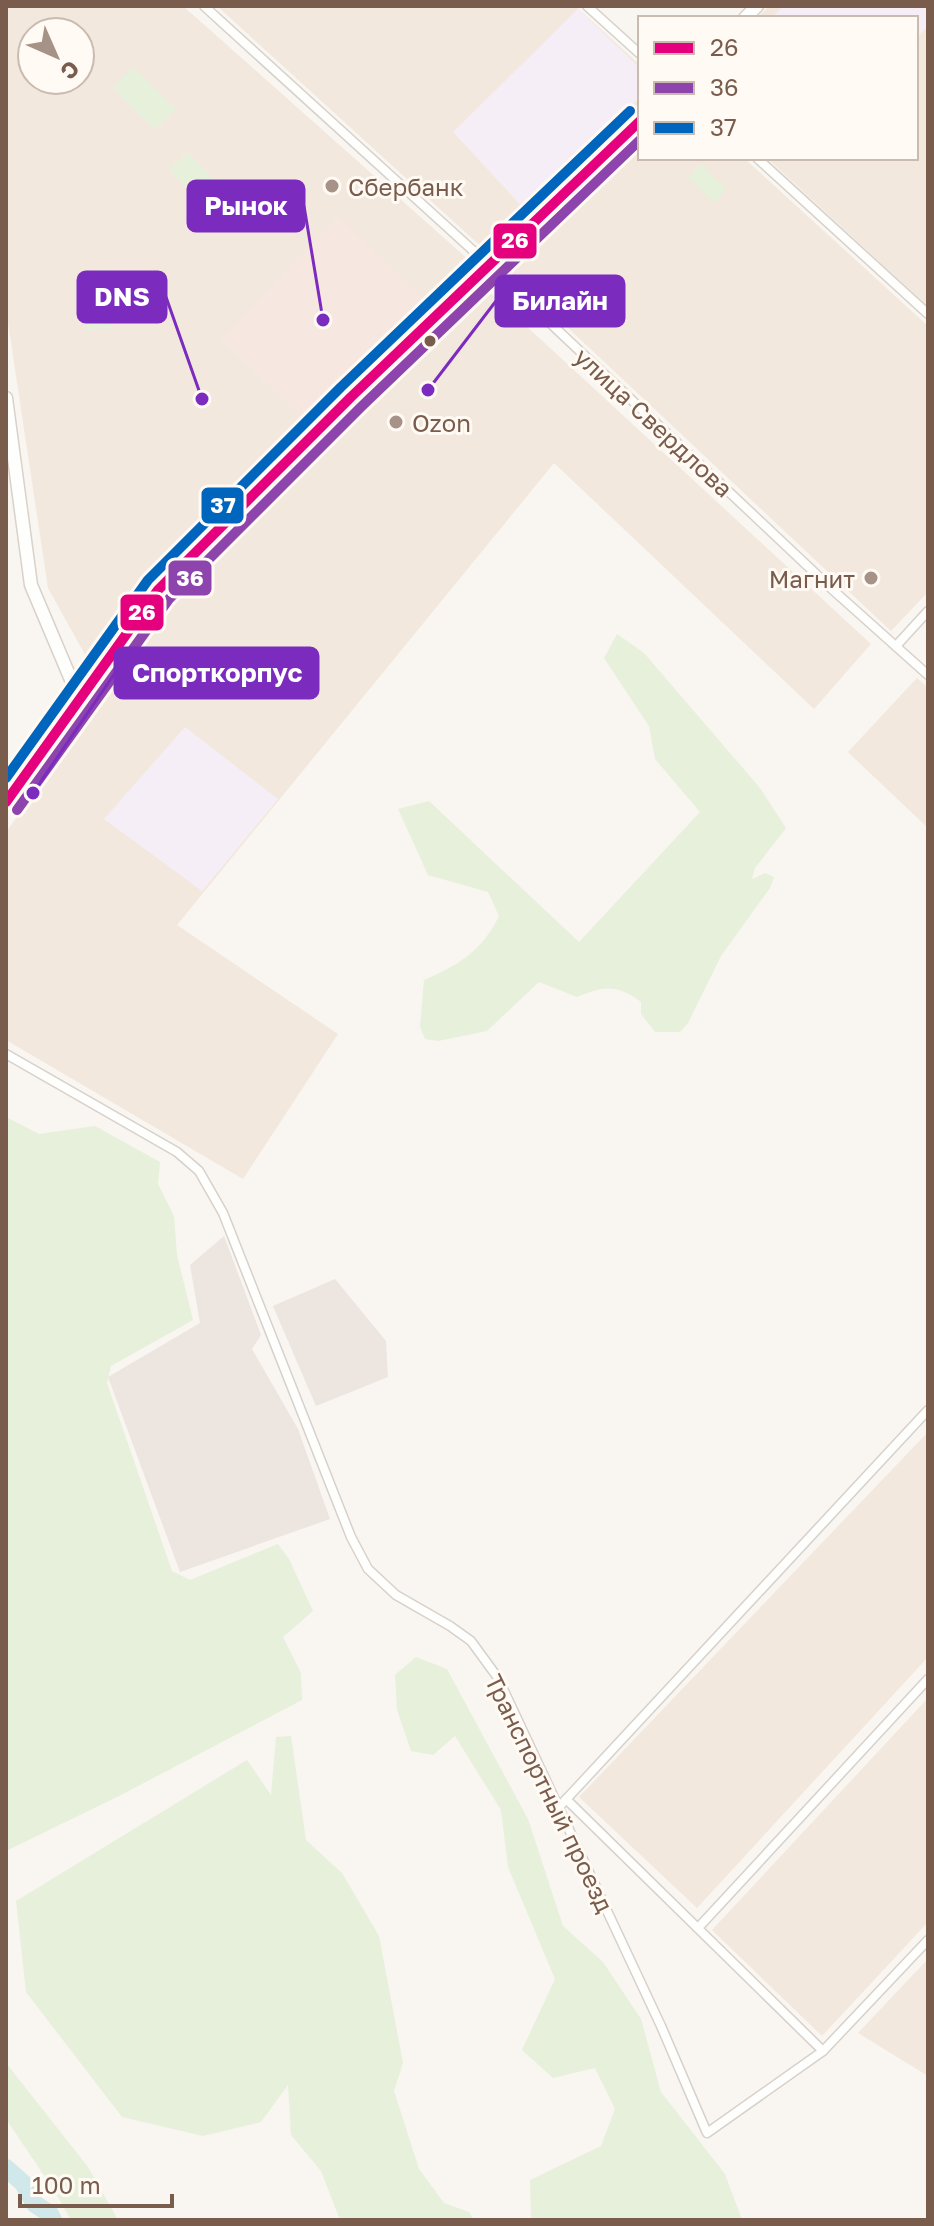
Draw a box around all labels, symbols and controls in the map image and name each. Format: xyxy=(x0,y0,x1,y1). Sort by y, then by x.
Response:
north arrow xyxy=(16,16,96,96)
legend xyxy=(638,16,918,160)
text: 26 xyxy=(710,32,738,61)
text: С xyxy=(55,55,86,86)
text: 36 xyxy=(710,72,739,101)
text: 37 xyxy=(710,112,737,141)
place label: Сбербанк xyxy=(348,172,464,201)
marker: Сбербанк xyxy=(323,177,341,195)
callout: Рынок xyxy=(188,181,304,231)
text: Рынок xyxy=(204,190,288,221)
line badge: 26 xyxy=(492,222,538,260)
text: 26 xyxy=(501,226,529,253)
callout: DNS xyxy=(78,272,166,322)
callout: Билайн xyxy=(496,276,624,326)
text: DNS xyxy=(94,281,150,312)
text: Билайн xyxy=(512,285,608,316)
unlabelled marker xyxy=(422,333,438,349)
street label: улица Свердлова xyxy=(569,341,739,503)
place label: Ozon xyxy=(412,408,471,437)
marker: Ozon xyxy=(387,413,405,431)
line badge: 37 xyxy=(200,486,245,525)
text: 37 xyxy=(210,491,236,518)
line badge: 36 xyxy=(167,559,213,597)
text: 36 xyxy=(176,564,204,591)
place label: Магнит xyxy=(769,564,855,593)
marker: Магнит xyxy=(862,569,880,587)
line badge: 26 xyxy=(119,593,165,632)
text: 26 xyxy=(128,598,156,625)
callout: Спорткорпус xyxy=(115,648,318,698)
text: Спорткорпус xyxy=(132,657,302,688)
street label: Транспортный проезд xyxy=(480,1669,620,1917)
scale bar xyxy=(20,2158,172,2208)
text: 100 m xyxy=(32,2170,101,2199)

